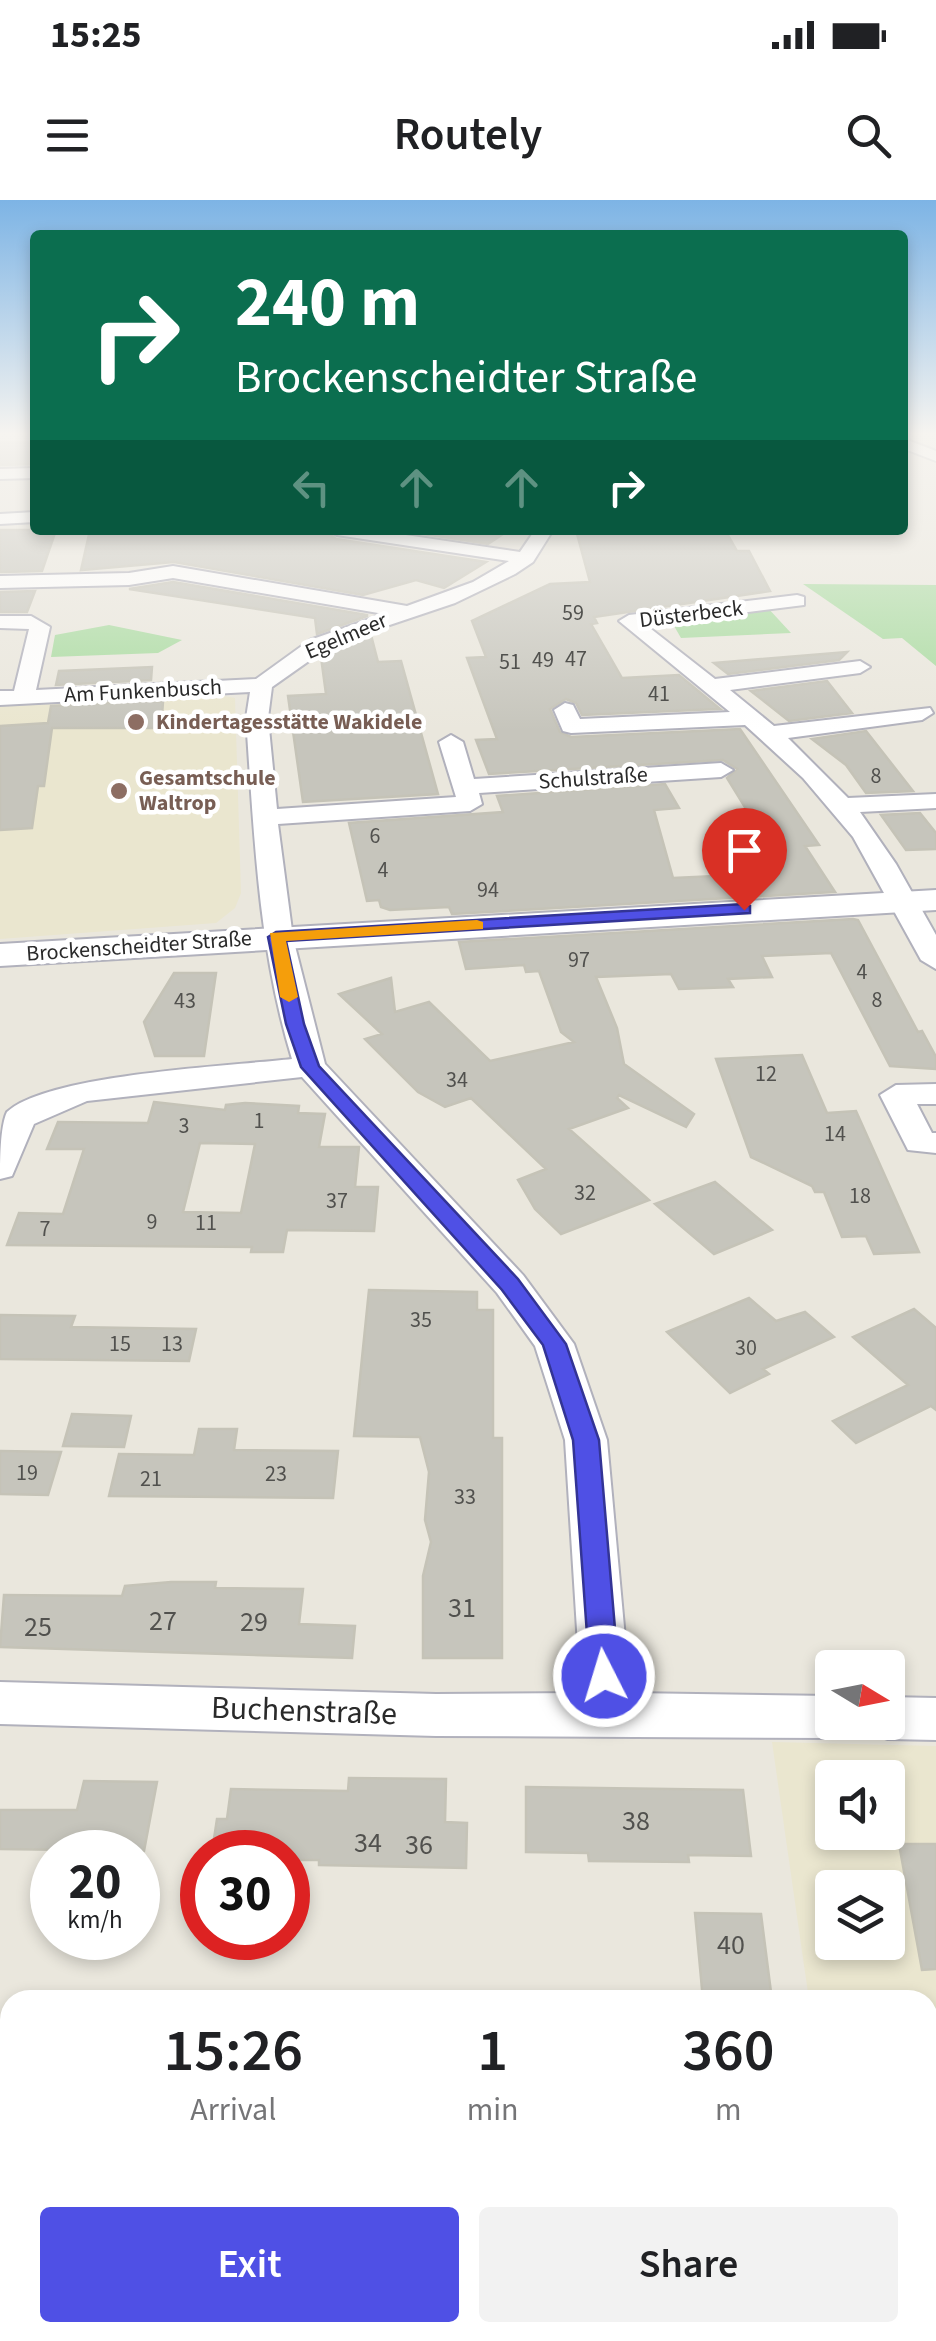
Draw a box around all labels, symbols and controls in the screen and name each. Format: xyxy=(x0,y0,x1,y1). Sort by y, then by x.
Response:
text: 15:25 xyxy=(50,8,142,62)
text: Routely xyxy=(394,103,542,167)
icon: menu xyxy=(40,108,95,163)
icon: search xyxy=(841,108,896,163)
text: 240 m xyxy=(235,253,420,353)
icon: right xyxy=(70,270,200,400)
text: Brockenscheidter Straße xyxy=(235,346,697,410)
icon: left xyxy=(284,460,339,515)
icon: ahead xyxy=(389,460,444,515)
icon: ahead xyxy=(494,460,549,515)
icon: right xyxy=(599,460,654,515)
street label: Düsterbeck xyxy=(637,592,745,636)
house number: 59 xyxy=(562,597,584,629)
street label: Egelmeer xyxy=(300,604,392,668)
house number: 47 xyxy=(565,643,587,675)
house number: 49 xyxy=(532,644,554,676)
house number: 51 xyxy=(499,646,521,678)
street label: Am Funkenbusch xyxy=(63,671,223,711)
house number: 41 xyxy=(648,678,670,710)
place label: Kindertagesstätte Wakidele xyxy=(156,706,422,738)
marker: Kindertagesstätte Wakidele xyxy=(125,711,147,733)
street label: Schulstraße xyxy=(537,758,649,798)
house number: 8 xyxy=(871,760,882,792)
place label: Gesamtschule Waltrop xyxy=(139,762,276,819)
marker: Gesamtschule Waltrop xyxy=(108,780,130,802)
pin xyxy=(702,808,787,911)
house number: 6 xyxy=(370,820,381,852)
icon: arrive xyxy=(717,823,772,878)
house number: 4 xyxy=(378,854,389,886)
house number: 94 xyxy=(477,874,499,906)
street label: Brockenscheidter Straße xyxy=(25,922,253,970)
house number: 97 xyxy=(568,944,590,976)
house number: 4 xyxy=(857,956,868,988)
house number: 8 xyxy=(872,984,883,1016)
house number: 43 xyxy=(174,985,196,1017)
house number: 12 xyxy=(755,1058,777,1090)
house number: 34 xyxy=(446,1064,468,1096)
house number: 1 xyxy=(254,1105,264,1137)
house number: 3 xyxy=(179,1110,189,1142)
house number: 14 xyxy=(824,1118,846,1150)
house number: 32 xyxy=(574,1177,596,1209)
house number: 18 xyxy=(849,1180,871,1212)
house number: 37 xyxy=(326,1185,348,1217)
house number: 9 xyxy=(147,1206,157,1238)
house number: 11 xyxy=(195,1207,217,1239)
house number: 7 xyxy=(40,1213,51,1245)
house number: 35 xyxy=(410,1304,432,1336)
house number: 15 xyxy=(109,1328,131,1360)
house number: 13 xyxy=(161,1328,183,1360)
house number: 30 xyxy=(735,1332,757,1364)
house number: 19 xyxy=(16,1457,38,1489)
house number: 23 xyxy=(265,1458,287,1490)
house number: 21 xyxy=(140,1463,162,1495)
house number: 33 xyxy=(454,1481,476,1513)
house number: 31 xyxy=(448,1588,476,1628)
house number: 27 xyxy=(149,1601,177,1641)
house number: 29 xyxy=(240,1602,268,1642)
house number: 25 xyxy=(24,1607,52,1647)
position arrow xyxy=(552,1624,656,1728)
north arrow xyxy=(815,1650,905,1740)
map controls xyxy=(815,1650,905,1960)
street label: Buchenstraße xyxy=(210,1685,398,1737)
button: sound xyxy=(815,1760,905,1850)
house number: 38 xyxy=(622,1801,650,1841)
house number: 34 xyxy=(354,1823,382,1863)
house number: 36 xyxy=(405,1825,433,1865)
speed limit sign: 30 xyxy=(180,1830,310,1960)
text: 20 xyxy=(69,1847,121,1918)
button: layers xyxy=(815,1870,905,1960)
text: km/h xyxy=(67,1902,123,1938)
house number: 40 xyxy=(717,1925,745,1965)
text: 15:26 xyxy=(164,2009,303,2094)
text: 1 xyxy=(477,2009,508,2094)
text: 360 xyxy=(682,2009,774,2094)
text: Arrival xyxy=(190,2087,276,2133)
text: min xyxy=(467,2087,519,2133)
text: m xyxy=(715,2087,742,2133)
button: Exit xyxy=(40,2207,459,2322)
button: Share xyxy=(479,2207,898,2322)

